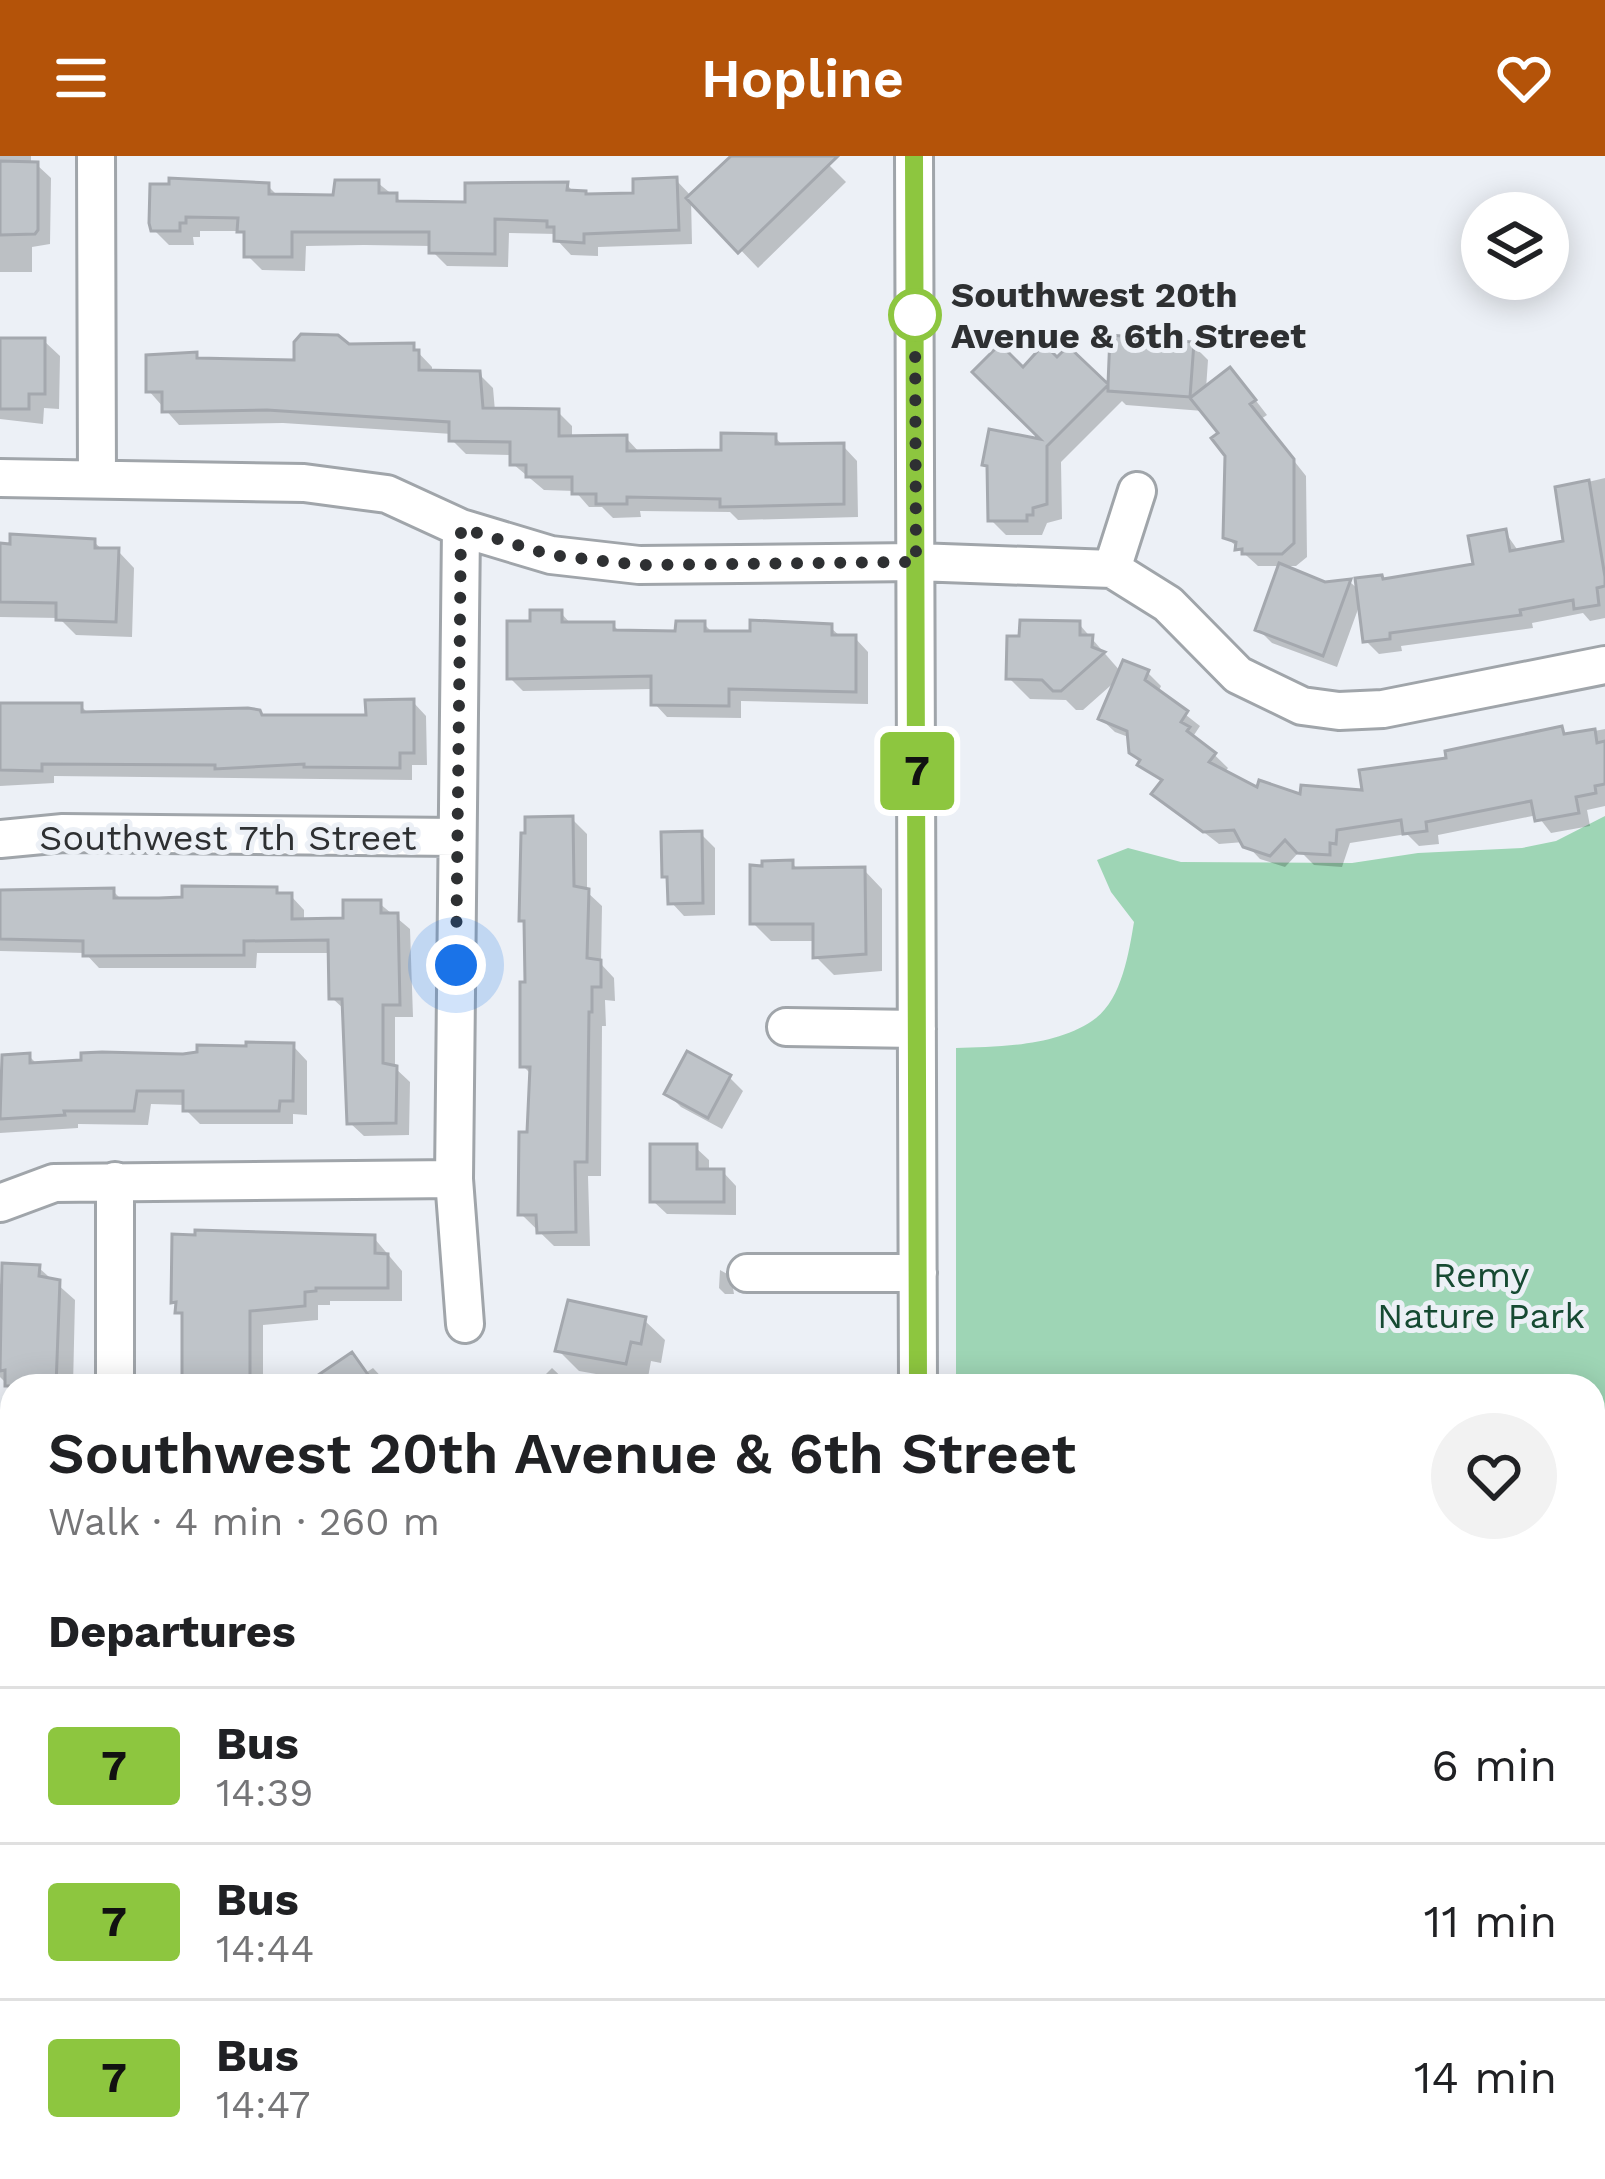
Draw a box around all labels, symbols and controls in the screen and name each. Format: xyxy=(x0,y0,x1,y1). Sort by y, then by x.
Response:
icon: menu xyxy=(48,45,114,111)
icon: heart xyxy=(1491,45,1557,111)
text: Hopline xyxy=(701,47,904,110)
map controls xyxy=(1461,192,1569,300)
button: layers xyxy=(1461,192,1569,300)
place label: Southwest 20th Avenue & 6th Street xyxy=(951,274,1306,357)
marker: Southwest 20th Avenue & 6th Street xyxy=(890,290,940,340)
line badge: 7 xyxy=(878,732,956,810)
text: 7 xyxy=(904,746,930,795)
street label: Southwest 7th Street xyxy=(39,817,417,859)
your location xyxy=(426,935,486,995)
park label: Remy Nature Park xyxy=(1377,1254,1585,1337)
button: heart xyxy=(1431,1413,1557,1539)
text: Southwest 20th Avenue & 6th Street xyxy=(48,1420,1076,1487)
text: Walk · 4 min · 260 m xyxy=(48,1499,440,1544)
text: Departures xyxy=(48,1605,296,1658)
text: Bus xyxy=(216,1717,299,1770)
text: 6 min xyxy=(1432,1739,1557,1792)
text: 7 xyxy=(101,1741,127,1790)
text: 14:39 xyxy=(216,1770,313,1815)
text: Bus xyxy=(216,1873,299,1926)
text: 11 min xyxy=(1424,1895,1557,1948)
text: 7 xyxy=(101,1897,127,1946)
text: 14:44 xyxy=(216,1926,314,1971)
text: Bus xyxy=(216,2029,299,2082)
text: 14 min xyxy=(1414,2051,1557,2104)
text: 7 xyxy=(101,2053,127,2102)
text: 14:47 xyxy=(216,2082,310,2127)

